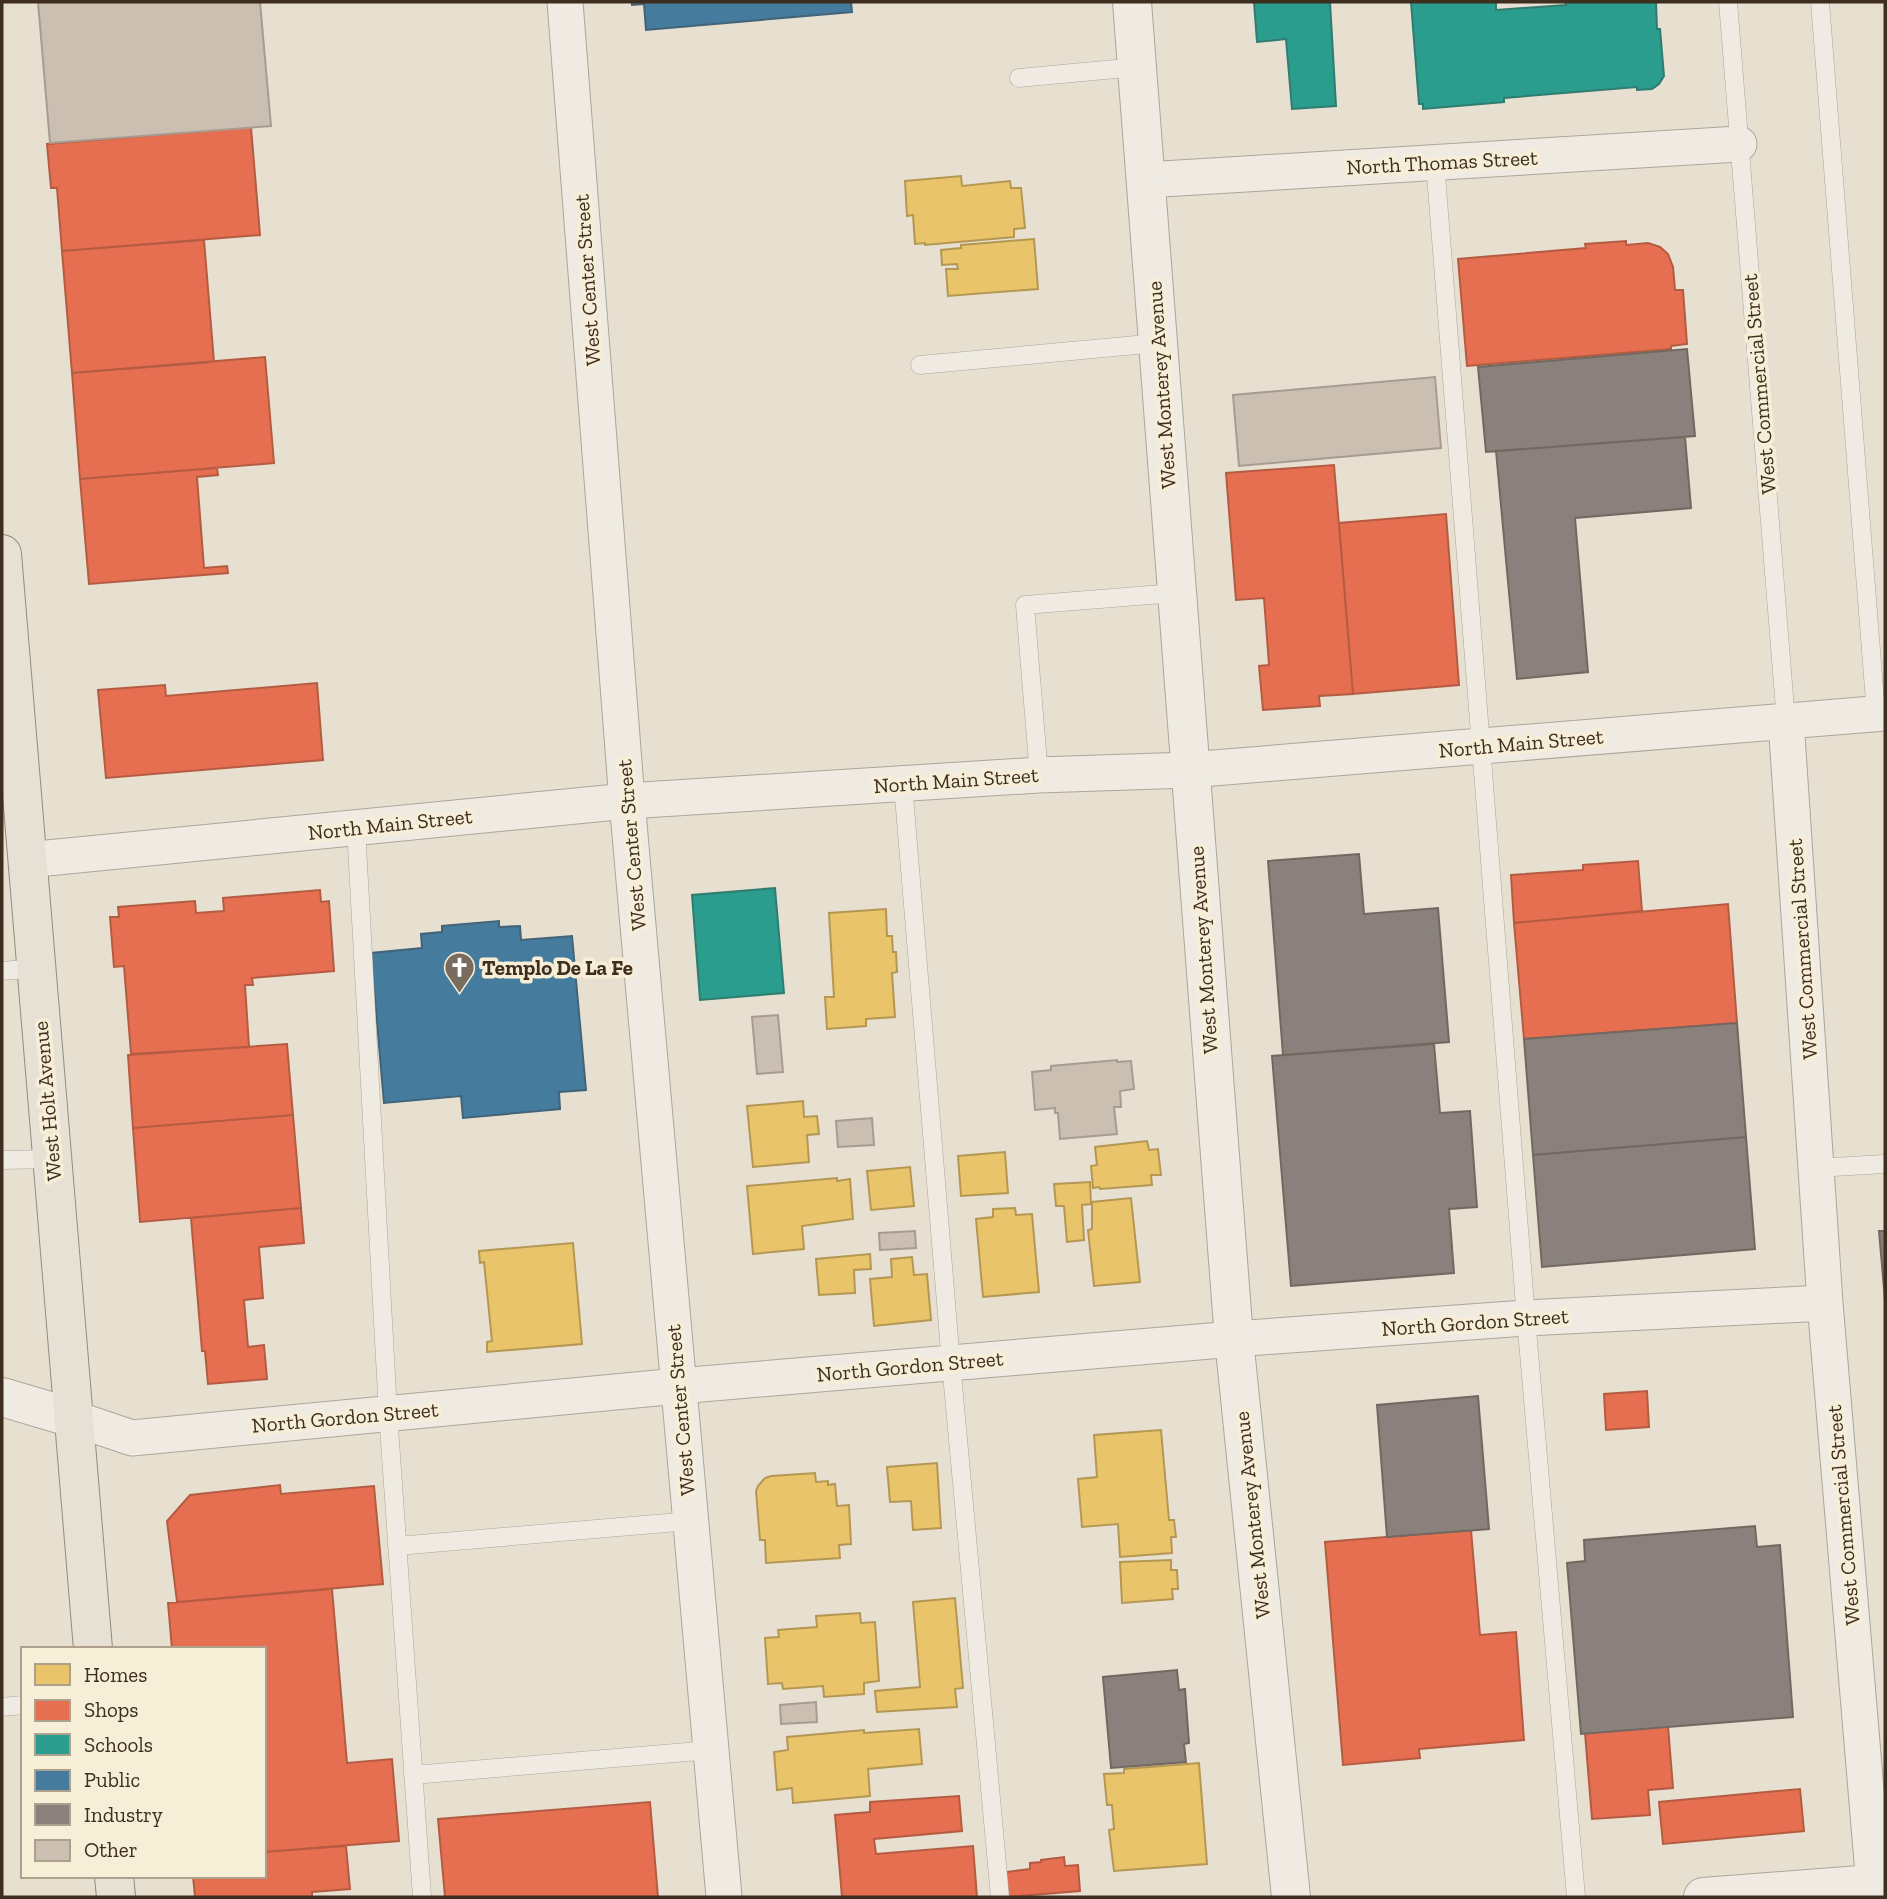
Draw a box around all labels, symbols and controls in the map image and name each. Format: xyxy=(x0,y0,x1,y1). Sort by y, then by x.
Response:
street label: North Thomas Street xyxy=(1346,144,1538,179)
street label: West Center Street xyxy=(569,193,605,367)
street label: West Commercial Street xyxy=(1737,273,1781,495)
street label: West Monterey Avenue xyxy=(1141,280,1181,490)
street label: North Main Street xyxy=(1438,723,1605,763)
street label: West Center Street xyxy=(611,758,651,932)
street label: North Main Street xyxy=(873,762,1039,798)
street label: North Main Street xyxy=(307,803,474,845)
street label: West Commercial Street xyxy=(1782,838,1822,1060)
street label: West Monterey Avenue xyxy=(1183,845,1223,1055)
church icon: Templo De La Fe xyxy=(442,950,476,994)
place label: Templo De La Fe xyxy=(482,955,633,980)
street label: West Holt Avenue xyxy=(28,1020,66,1182)
street label: North Gordon Street xyxy=(1381,1303,1569,1341)
street label: West Center Street xyxy=(660,1323,700,1497)
street label: North Gordon Street xyxy=(816,1345,1005,1387)
street label: North Gordon Street xyxy=(251,1396,440,1438)
street label: West Commercial Street xyxy=(1821,1404,1865,1626)
street label: West Monterey Avenue xyxy=(1229,1410,1275,1620)
legend xyxy=(21,1647,266,1878)
text: Homes xyxy=(84,1662,147,1687)
text: Shops xyxy=(84,1697,138,1722)
text: Schools xyxy=(84,1732,153,1757)
text: Public xyxy=(84,1767,140,1792)
text: Industry xyxy=(84,1802,163,1827)
text: Other xyxy=(84,1837,138,1862)

